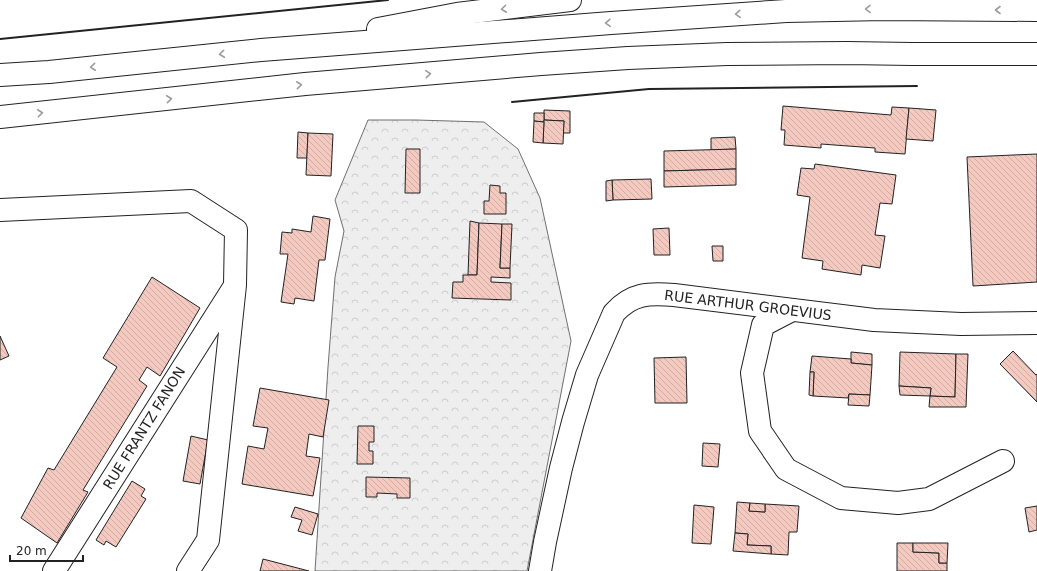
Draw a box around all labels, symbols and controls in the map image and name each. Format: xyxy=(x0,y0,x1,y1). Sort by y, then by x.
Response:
one-way arrow xyxy=(501,4,507,13)
one-way arrow xyxy=(865,5,871,13)
one-way arrow xyxy=(995,6,1001,14)
one-way arrow xyxy=(735,9,741,18)
one-way arrow xyxy=(605,18,611,27)
one-way arrow xyxy=(219,49,225,58)
one-way arrow xyxy=(90,63,96,72)
one-way arrow xyxy=(425,70,431,79)
one-way arrow xyxy=(296,81,302,90)
one-way arrow xyxy=(166,95,172,104)
one-way arrow xyxy=(37,109,43,118)
street label: RUE ARTHUR GROEVIUS xyxy=(663,287,833,323)
street label: RUE FRANTZ FANON xyxy=(100,364,188,492)
scale bar xyxy=(10,537,83,563)
text: 20 m xyxy=(16,544,47,558)

